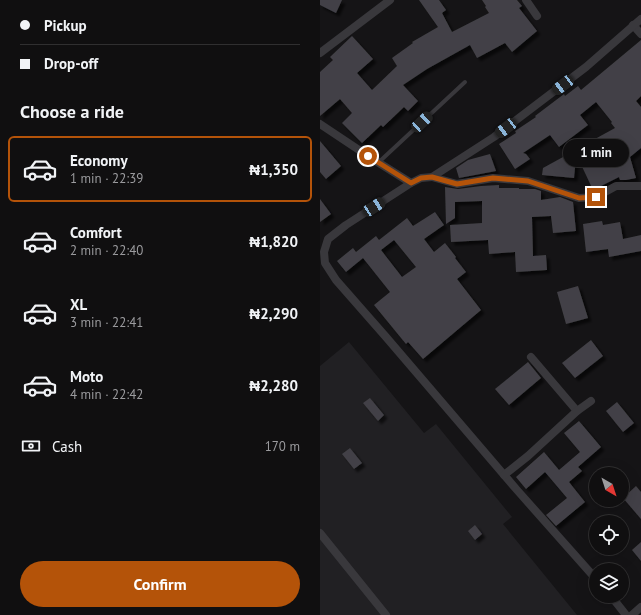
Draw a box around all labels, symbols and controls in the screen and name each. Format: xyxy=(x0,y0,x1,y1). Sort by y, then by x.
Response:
text: Pickup xyxy=(44,16,87,35)
text: Drop-off xyxy=(44,54,98,73)
car xyxy=(550,73,576,97)
text: Choose a ride xyxy=(20,100,124,123)
car xyxy=(409,109,435,135)
car xyxy=(493,116,519,140)
callout: 1 min xyxy=(563,139,629,167)
text: 1 min xyxy=(580,144,612,161)
route start xyxy=(359,147,377,165)
icon: car xyxy=(22,151,58,187)
text: Economy xyxy=(70,151,128,170)
text: ₦1,350 xyxy=(249,160,298,179)
text: 1 min · 22:39 xyxy=(70,170,143,187)
route end xyxy=(587,188,605,206)
car xyxy=(361,195,387,219)
icon: car xyxy=(22,223,58,259)
text: Comfort xyxy=(70,223,122,242)
text: ₦1,820 xyxy=(249,232,298,251)
text: 2 min · 22:40 xyxy=(70,242,143,259)
icon: car xyxy=(22,295,58,331)
text: XL xyxy=(70,295,87,314)
text: ₦2,290 xyxy=(249,304,298,323)
text: 3 min · 22:41 xyxy=(70,314,143,331)
icon: car xyxy=(22,367,58,403)
text: Moto xyxy=(70,367,103,386)
text: ₦2,280 xyxy=(249,376,298,395)
text: 4 min · 22:42 xyxy=(70,386,143,403)
icon: cash xyxy=(20,435,42,457)
text: Cash xyxy=(52,437,82,456)
text: 170 m xyxy=(265,438,300,455)
north arrow xyxy=(589,467,629,507)
map controls xyxy=(589,467,629,603)
button: locate xyxy=(589,515,629,555)
button: Confirm xyxy=(20,561,300,607)
button: layers xyxy=(589,563,629,603)

